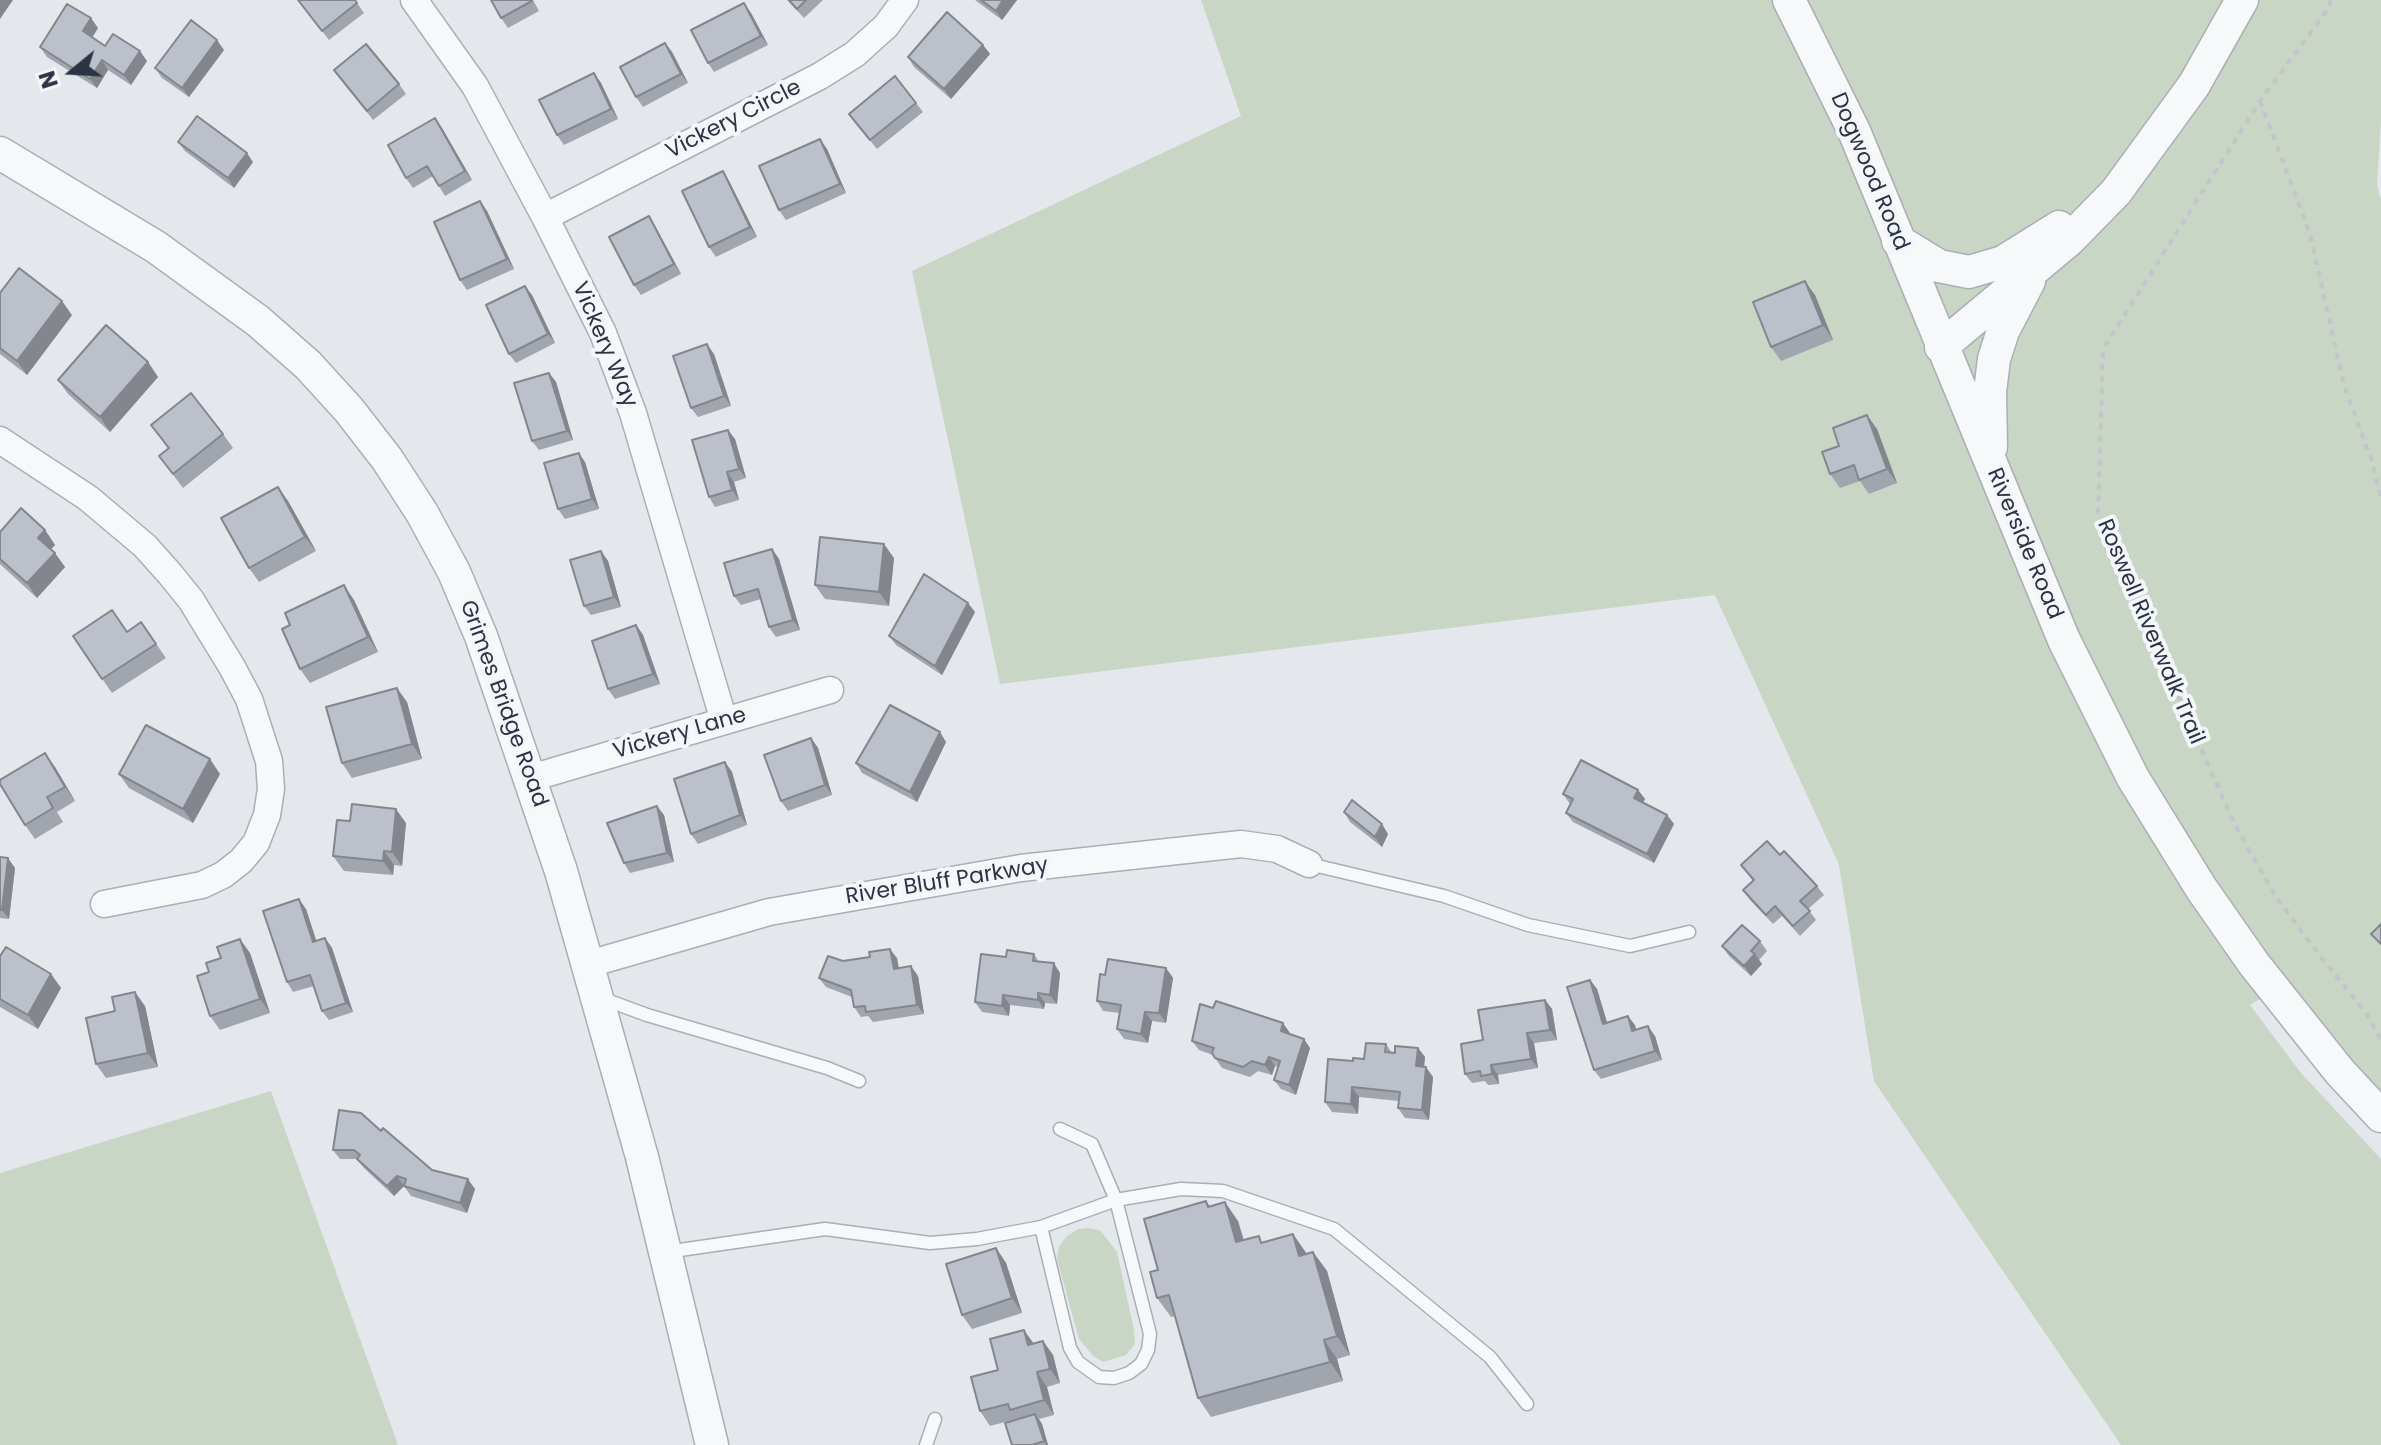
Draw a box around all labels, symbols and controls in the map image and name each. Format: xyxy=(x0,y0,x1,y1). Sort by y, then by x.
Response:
north arrow xyxy=(32,32,112,112)
text: N xyxy=(31,67,66,92)
street label: Vickery Circle xyxy=(662,75,806,165)
street label: Dogwood Road xyxy=(1824,89,1914,255)
street label: Vickery Way xyxy=(566,278,642,412)
street label: Riverside Road xyxy=(1980,465,2068,623)
street label: Roswell Riverwalk Trail xyxy=(2091,516,2209,748)
street label: Grimes Bridge Road xyxy=(453,597,553,811)
street label: Vickery Lane xyxy=(610,702,750,766)
street label: River Bluff Parkway xyxy=(844,853,1050,911)

